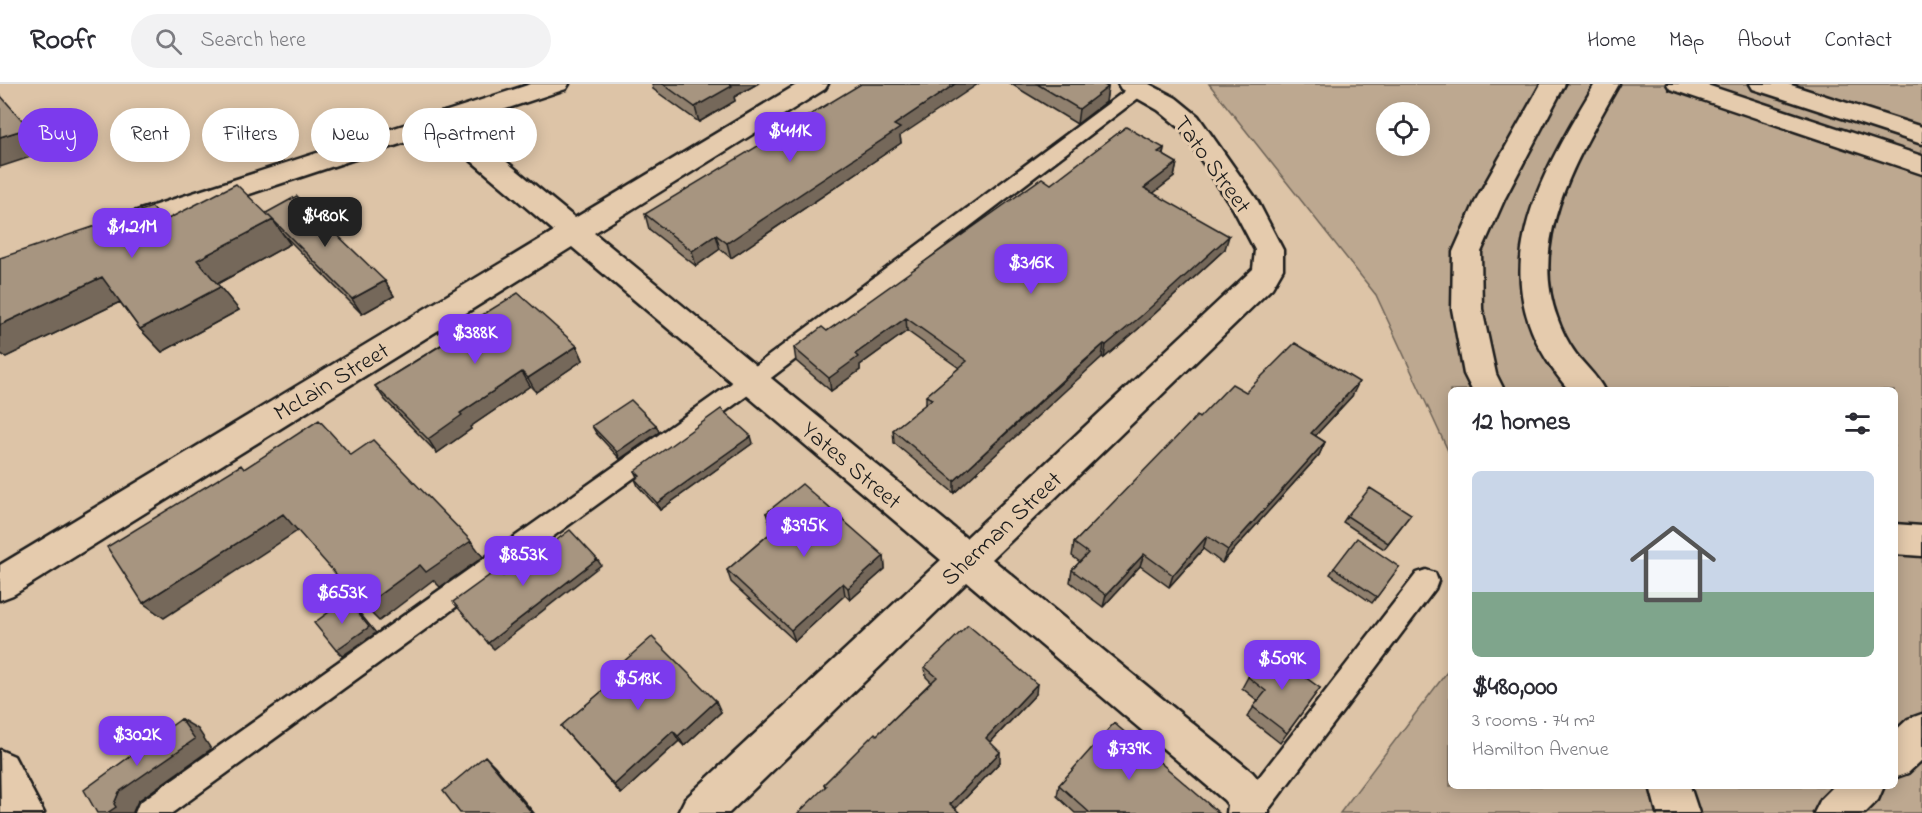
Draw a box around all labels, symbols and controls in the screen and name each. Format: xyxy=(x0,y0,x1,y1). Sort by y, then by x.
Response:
search box xyxy=(131,14,551,68)
text: Roofr xyxy=(30,21,95,62)
icon: search xyxy=(152,25,185,58)
text: Search here xyxy=(200,25,306,57)
text: Home xyxy=(1587,26,1636,56)
text: Map xyxy=(1669,26,1704,56)
text: About xyxy=(1737,26,1791,56)
text: Contact xyxy=(1824,26,1892,56)
map controls xyxy=(1376,102,1430,156)
button: locate xyxy=(1376,102,1430,156)
chip: Buy xyxy=(18,108,98,162)
chip: Rent xyxy=(110,108,190,162)
chip: Filters xyxy=(202,108,299,162)
chip: New xyxy=(311,108,390,162)
chip: Apartment xyxy=(402,108,537,162)
street label: Tato Street xyxy=(1163,109,1259,222)
pin: $411K xyxy=(748,112,832,163)
text: $411K xyxy=(769,117,811,146)
pin: $480K xyxy=(283,197,367,248)
text: $480K xyxy=(302,202,348,231)
pin: $1.21M xyxy=(83,208,181,259)
text: $1.21M xyxy=(107,213,157,242)
pin: $316K xyxy=(989,244,1073,295)
text: $316K xyxy=(1008,249,1054,278)
pin: $388K xyxy=(433,314,517,365)
text: $388K xyxy=(452,319,498,348)
street label: McLain Street xyxy=(268,335,397,432)
text: 12 homes xyxy=(1472,404,1571,442)
icon: filters xyxy=(1841,407,1874,440)
street label: Yates Street xyxy=(793,414,908,519)
street label: Sherman Street xyxy=(934,464,1071,595)
pin: $395K xyxy=(762,507,846,558)
icon: home xyxy=(1619,510,1727,618)
text: $395K xyxy=(780,512,828,541)
pin: $853K xyxy=(481,536,565,587)
text: $853K xyxy=(499,541,548,570)
pin: $653K xyxy=(300,574,384,625)
text: $653K xyxy=(317,579,367,608)
pin: $509K xyxy=(1240,640,1324,691)
text: $509K xyxy=(1258,645,1306,674)
pin: $518K xyxy=(596,660,680,711)
text: $518K xyxy=(614,665,662,694)
text: $480,000 xyxy=(1472,669,1558,707)
text: 3 rooms · 74 m² xyxy=(1472,707,1595,736)
pin: $302K xyxy=(95,716,179,767)
text: $302K xyxy=(113,721,161,750)
pin: $739K xyxy=(1087,730,1171,781)
text: $739K xyxy=(1107,735,1151,764)
text: Hamilton Avenue xyxy=(1472,736,1609,765)

